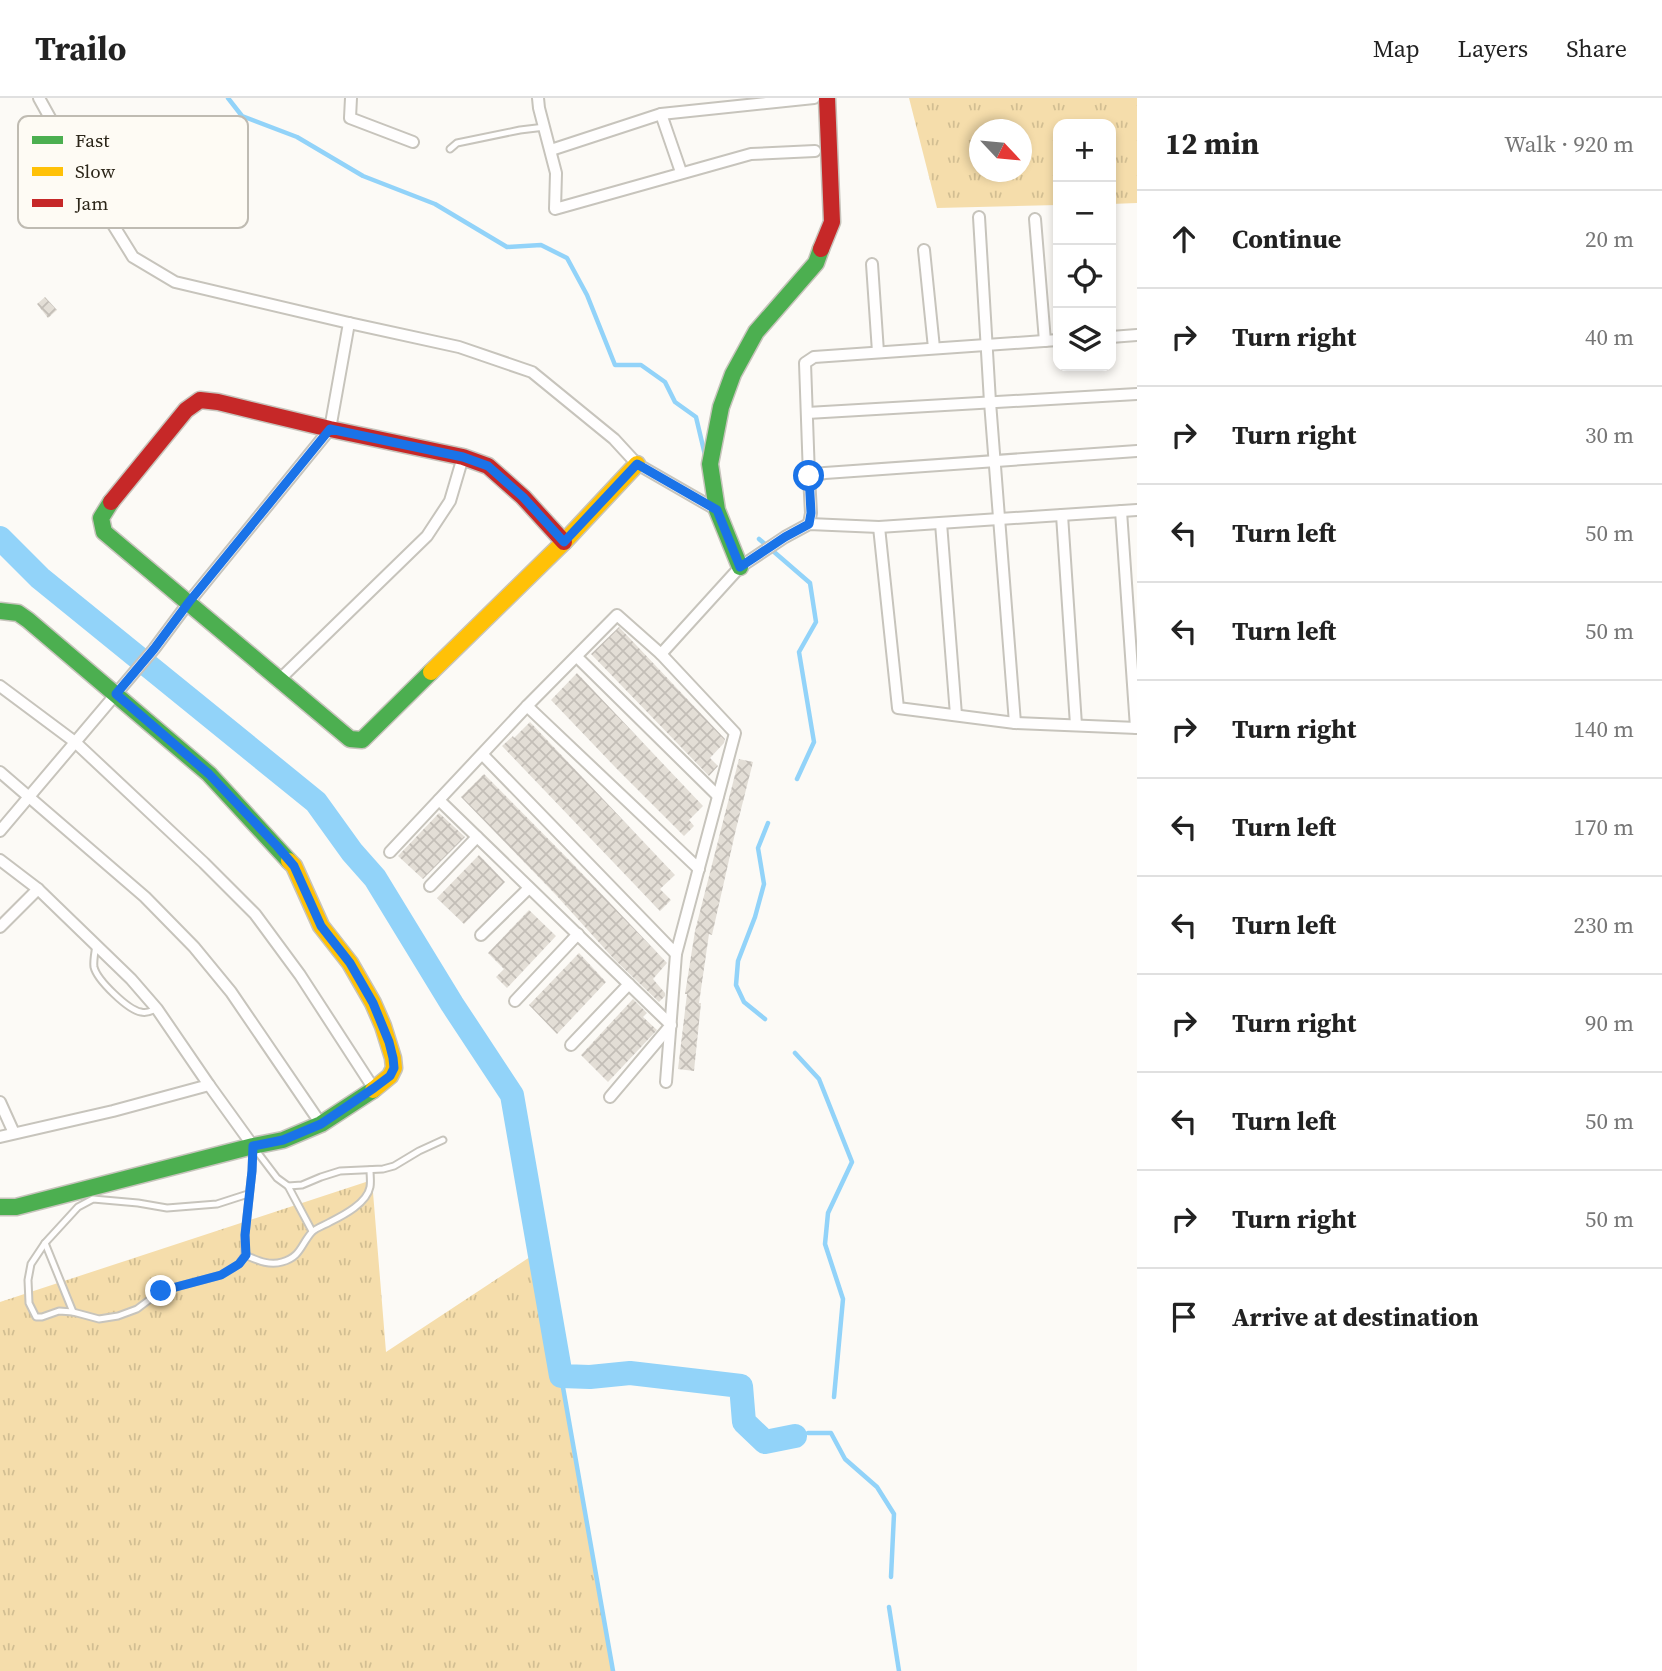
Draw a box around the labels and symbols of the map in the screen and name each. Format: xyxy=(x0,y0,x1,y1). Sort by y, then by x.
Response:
legend xyxy=(18,116,248,228)
north arrow xyxy=(969,119,1032,182)
text: Fast xyxy=(75,127,110,153)
text: Slow xyxy=(75,158,116,184)
text: Jam xyxy=(74,190,108,216)
route start xyxy=(793,460,824,491)
route end xyxy=(145,1275,176,1306)

